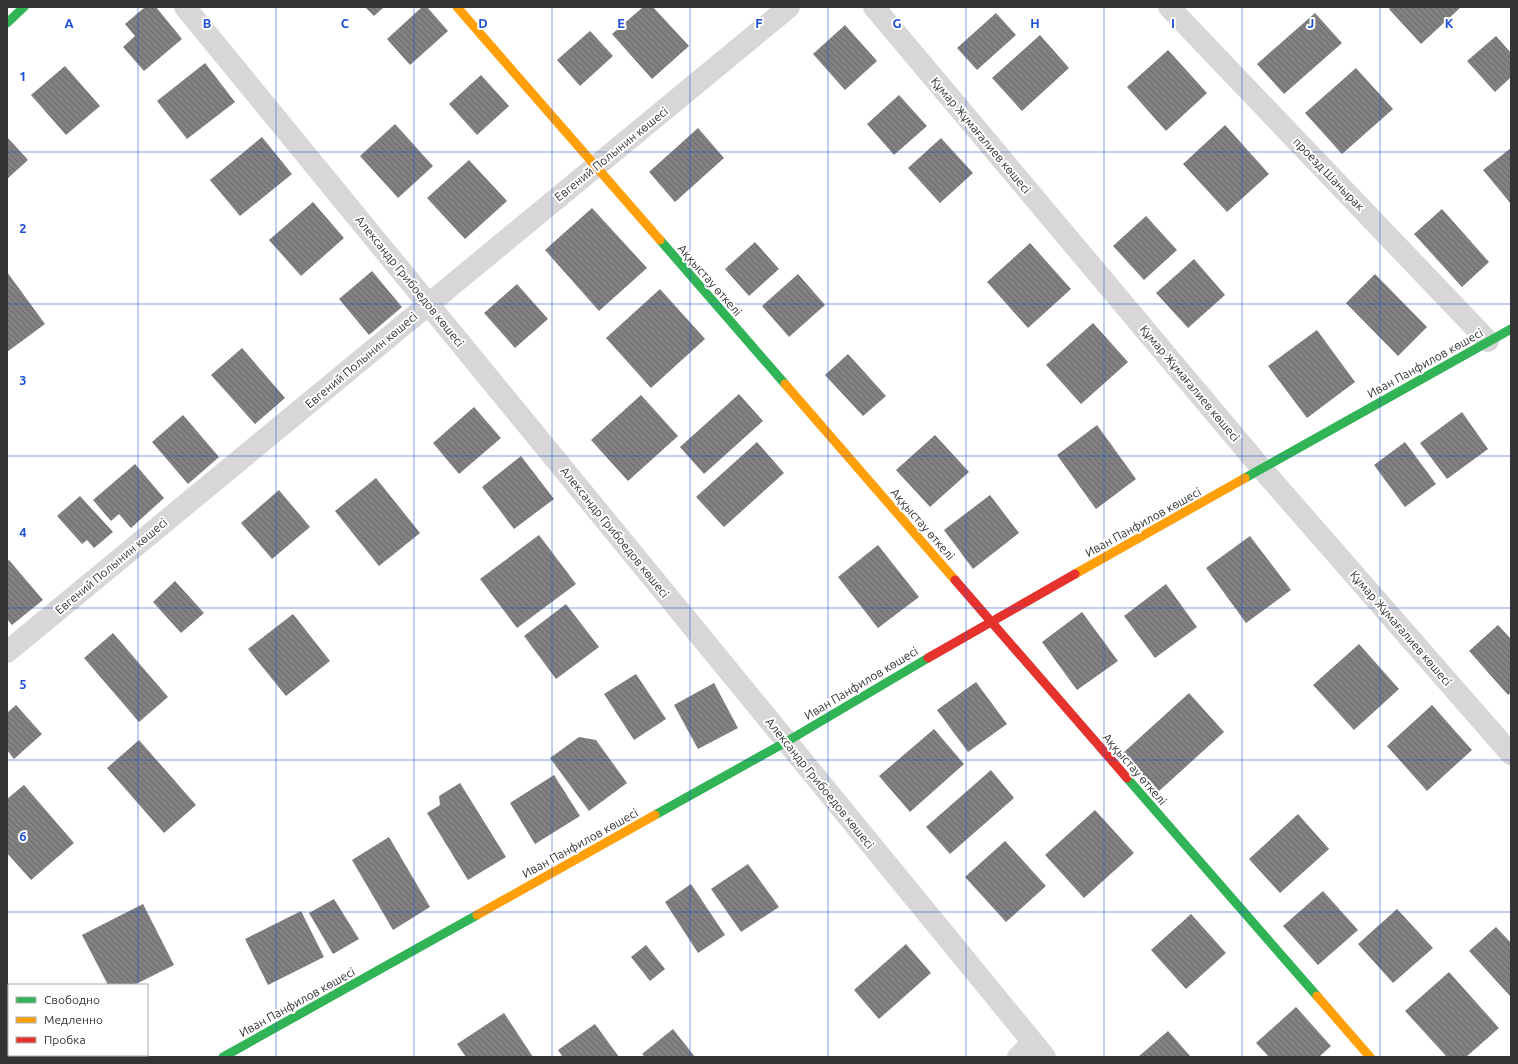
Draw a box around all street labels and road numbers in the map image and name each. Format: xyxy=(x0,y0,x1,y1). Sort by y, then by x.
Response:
street label: Құмар Жұмағалиев көшесі xyxy=(929,74,1033,196)
street label: Евгений Полынин көшесі xyxy=(552,104,670,204)
street label: проезд Шанырак xyxy=(1291,135,1367,213)
street label: Александр Грибоедов көшесі xyxy=(353,213,467,349)
street label: Аққыстау өткелі xyxy=(675,242,745,318)
street label: Евгений Полынин көшесі xyxy=(303,309,420,411)
street label: Құмар Жұмағалиев көшесі xyxy=(1138,322,1242,444)
street label: Иван Панфилов көшесі xyxy=(1365,326,1485,400)
street label: Александр Грибоедов көшесі xyxy=(558,464,672,600)
street label: Иван Панфилов көшесі xyxy=(1083,485,1203,559)
street label: Аққыстау өткелі xyxy=(888,486,958,562)
street label: Евгений Полынин көшесі xyxy=(53,515,170,617)
street label: Құмар Жұмағалиев көшесі xyxy=(1348,568,1454,688)
street label: Иван Панфилов көшесі xyxy=(802,644,920,722)
street label: Александр Грибоедов көшесі xyxy=(763,715,877,851)
street label: Аққыстау өткелі xyxy=(1100,731,1170,807)
street label: Иван Панфилов көшесі xyxy=(520,806,640,880)
street label: Иван Панфилов көшесі xyxy=(237,965,357,1039)

